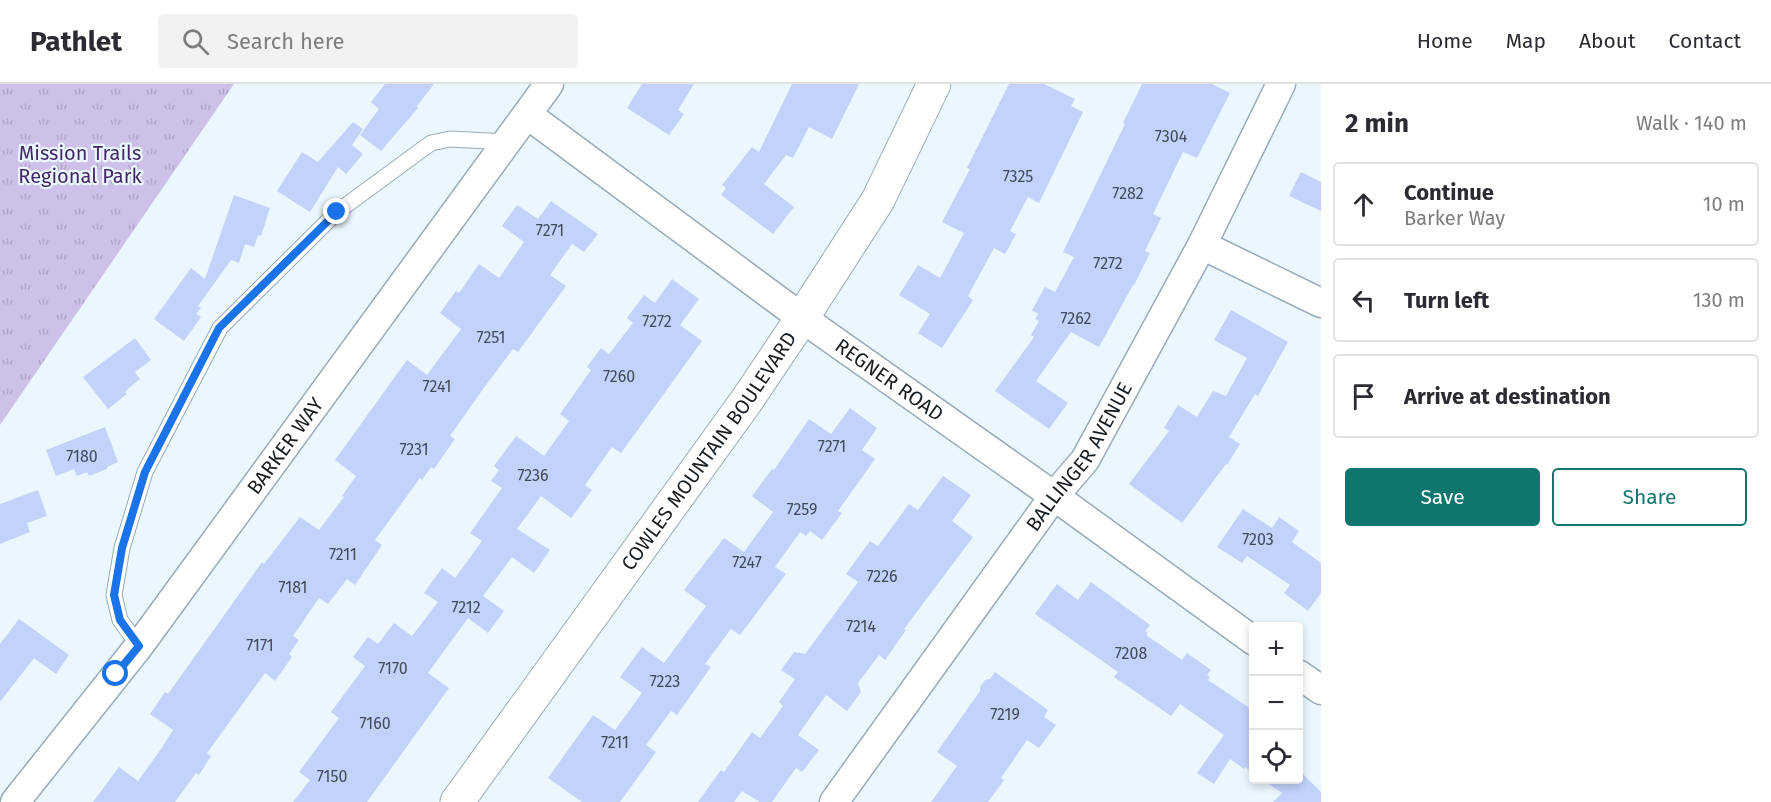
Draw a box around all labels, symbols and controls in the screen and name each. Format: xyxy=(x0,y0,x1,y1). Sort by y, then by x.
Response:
search box xyxy=(158,14,578,68)
text: Pathlet xyxy=(30,25,122,58)
icon: search xyxy=(179,25,212,58)
text: Search here xyxy=(227,28,345,55)
text: Home xyxy=(1417,28,1473,54)
text: Map xyxy=(1506,28,1546,54)
text: About xyxy=(1579,28,1636,54)
text: Contact xyxy=(1669,28,1741,54)
text: 2 min xyxy=(1345,108,1409,139)
text: Walk · 140 m xyxy=(1636,111,1747,135)
house number: 7304 xyxy=(1155,127,1188,146)
park label: Mission Trails Regional Park xyxy=(18,141,142,188)
house number: 7325 xyxy=(1003,167,1033,186)
text: Continue xyxy=(1404,179,1494,206)
house number: 7282 xyxy=(1112,184,1144,203)
icon: ahead xyxy=(1347,188,1380,221)
text: 10 m xyxy=(1703,192,1745,216)
route end xyxy=(323,198,349,224)
text: Barker Way xyxy=(1404,206,1505,230)
house number: 7271 xyxy=(536,221,564,240)
house number: 7272 xyxy=(1093,254,1123,273)
icon: left xyxy=(1347,284,1380,317)
text: Turn left xyxy=(1404,287,1489,314)
text: 130 m xyxy=(1693,288,1745,312)
house number: 7262 xyxy=(1060,309,1092,328)
house number: 7272 xyxy=(642,312,672,331)
street label: COWLES MOUNTAIN BOULEVARD xyxy=(616,327,801,575)
house number: 7251 xyxy=(477,328,505,347)
street label: REGNER ROAD xyxy=(831,333,948,426)
house number: 7260 xyxy=(603,367,635,386)
house number: 7241 xyxy=(423,377,451,396)
street label: BALLINGER AVENUE xyxy=(1021,378,1137,536)
icon: arrive xyxy=(1347,380,1380,413)
text: Arrive at destination xyxy=(1404,383,1611,410)
street label: BARKER WAY xyxy=(242,393,328,499)
house number: 7271 xyxy=(818,437,846,456)
house number: 7231 xyxy=(399,440,429,459)
house number: 7180 xyxy=(66,447,98,466)
house number: 7236 xyxy=(517,466,549,485)
button: Save xyxy=(1345,468,1540,526)
button: Share xyxy=(1552,468,1747,526)
house number: 7259 xyxy=(787,500,817,519)
house number: 7203 xyxy=(1242,530,1274,549)
house number: 7211 xyxy=(329,545,357,564)
house number: 7247 xyxy=(732,553,762,572)
house number: 7226 xyxy=(866,567,898,586)
house number: 7181 xyxy=(278,578,308,597)
house number: 7212 xyxy=(451,598,481,617)
house number: 7214 xyxy=(846,617,876,636)
map controls xyxy=(1249,622,1303,784)
button: + xyxy=(1249,622,1303,676)
house number: 7171 xyxy=(246,636,274,655)
house number: 7208 xyxy=(1115,644,1147,663)
house number: 7170 xyxy=(378,659,408,678)
route start xyxy=(102,660,128,686)
house number: 7223 xyxy=(650,672,680,691)
button: − xyxy=(1249,676,1303,730)
house number: 7219 xyxy=(990,705,1020,724)
house number: 7160 xyxy=(359,714,391,733)
button: locate xyxy=(1249,730,1303,784)
house number: 7211 xyxy=(601,733,629,752)
house number: 7150 xyxy=(317,767,347,786)

